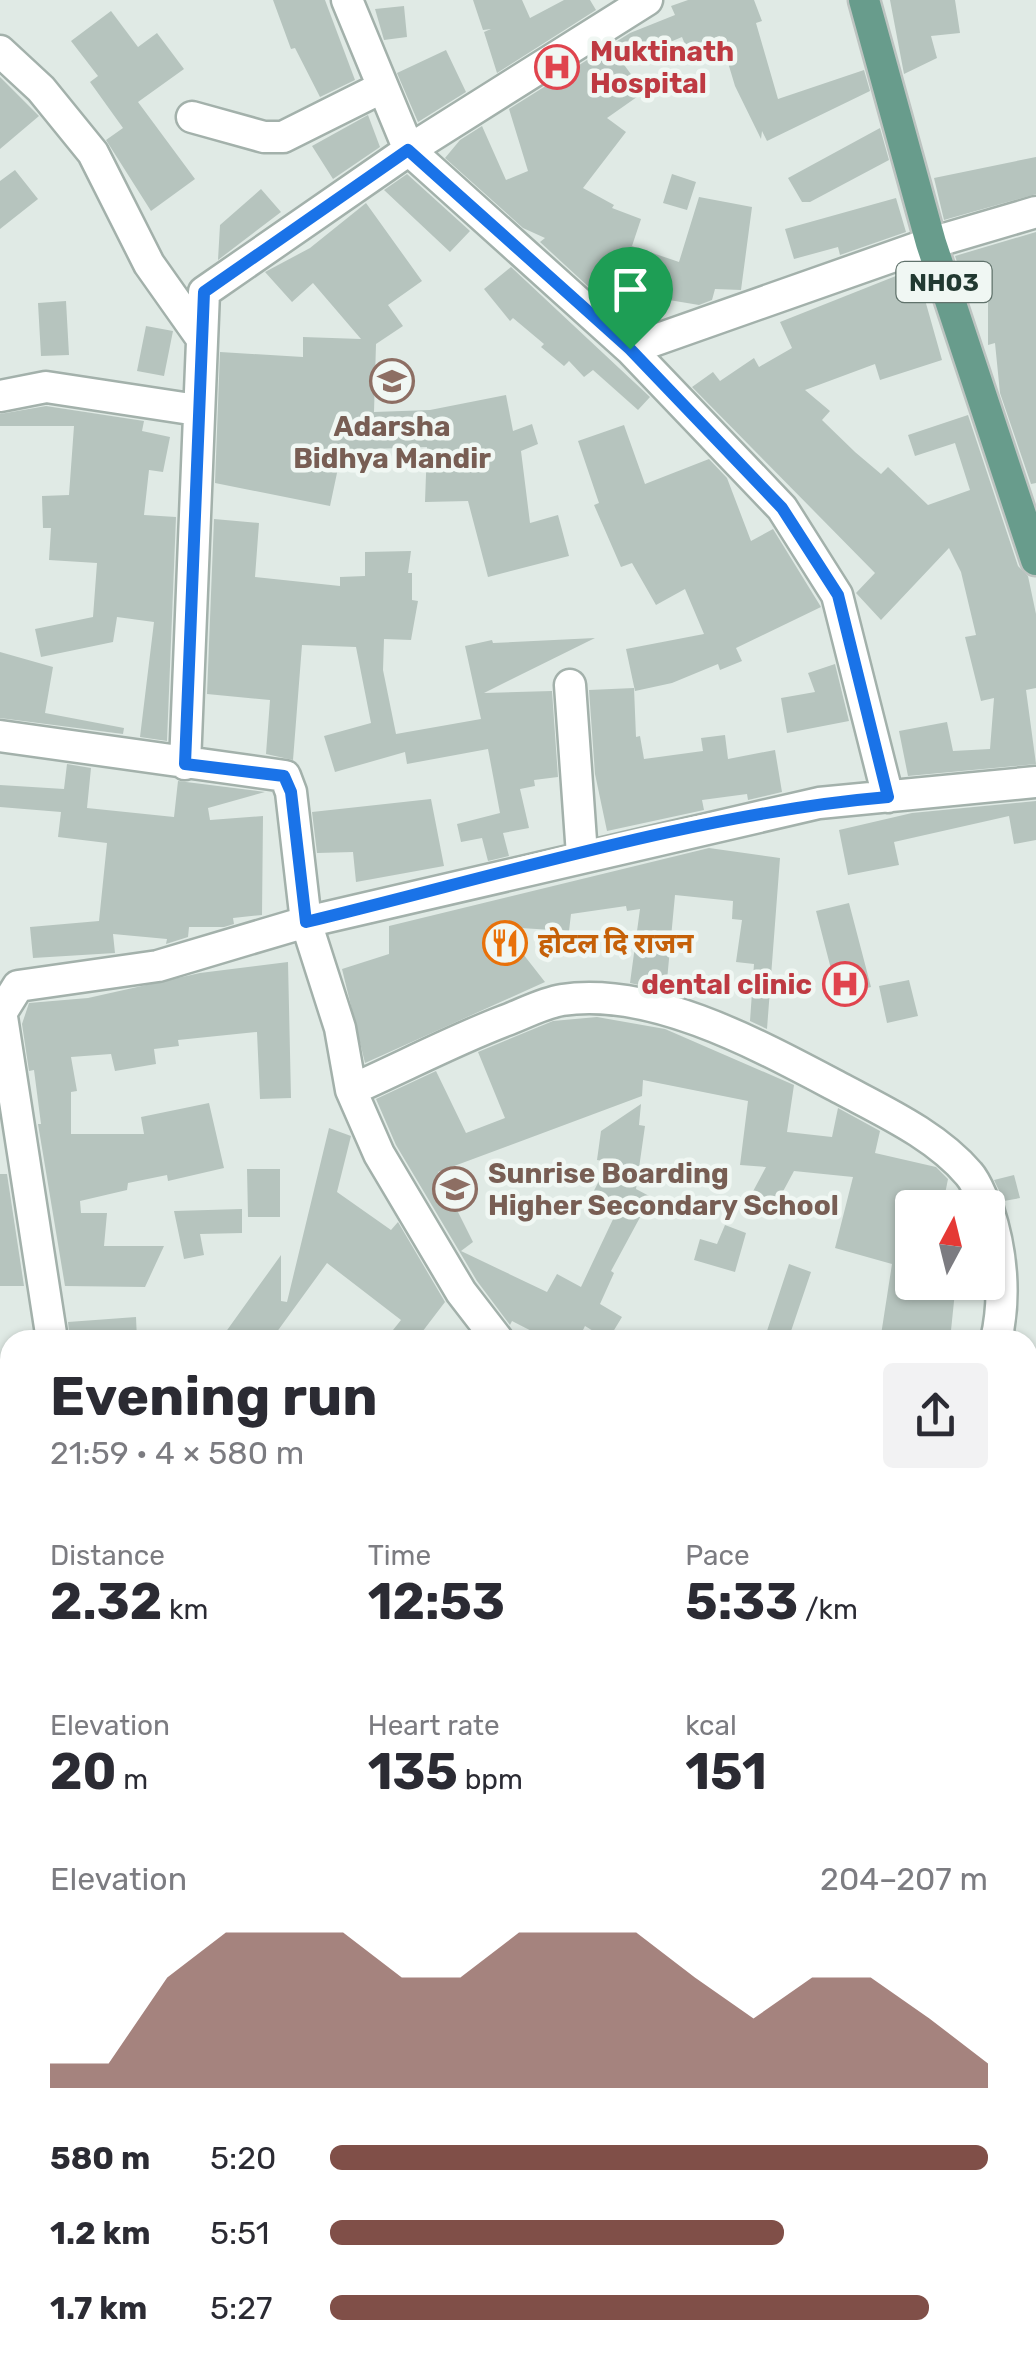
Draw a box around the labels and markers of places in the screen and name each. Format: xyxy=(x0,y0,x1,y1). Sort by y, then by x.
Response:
place label: Muktinath Hospital xyxy=(590,35,734,100)
hospital icon: Muktinath Hospital xyxy=(534,44,580,90)
pin xyxy=(588,247,673,350)
school or university icon: Adarsha Bidhya Mandir xyxy=(369,358,415,404)
place label: Adarsha Bidhya Mandir xyxy=(293,410,491,475)
restaurant icon: होटल दि राजन xyxy=(482,920,528,966)
place label: होटल दि राजन xyxy=(538,927,694,960)
hospital icon: dental clinic xyxy=(822,961,868,1007)
place label: dental clinic xyxy=(641,968,812,1001)
place label: Sunrise Boarding Higher Secondary School xyxy=(488,1157,839,1222)
school or university icon: Sunrise Boarding Higher Secondary School xyxy=(432,1166,478,1212)

